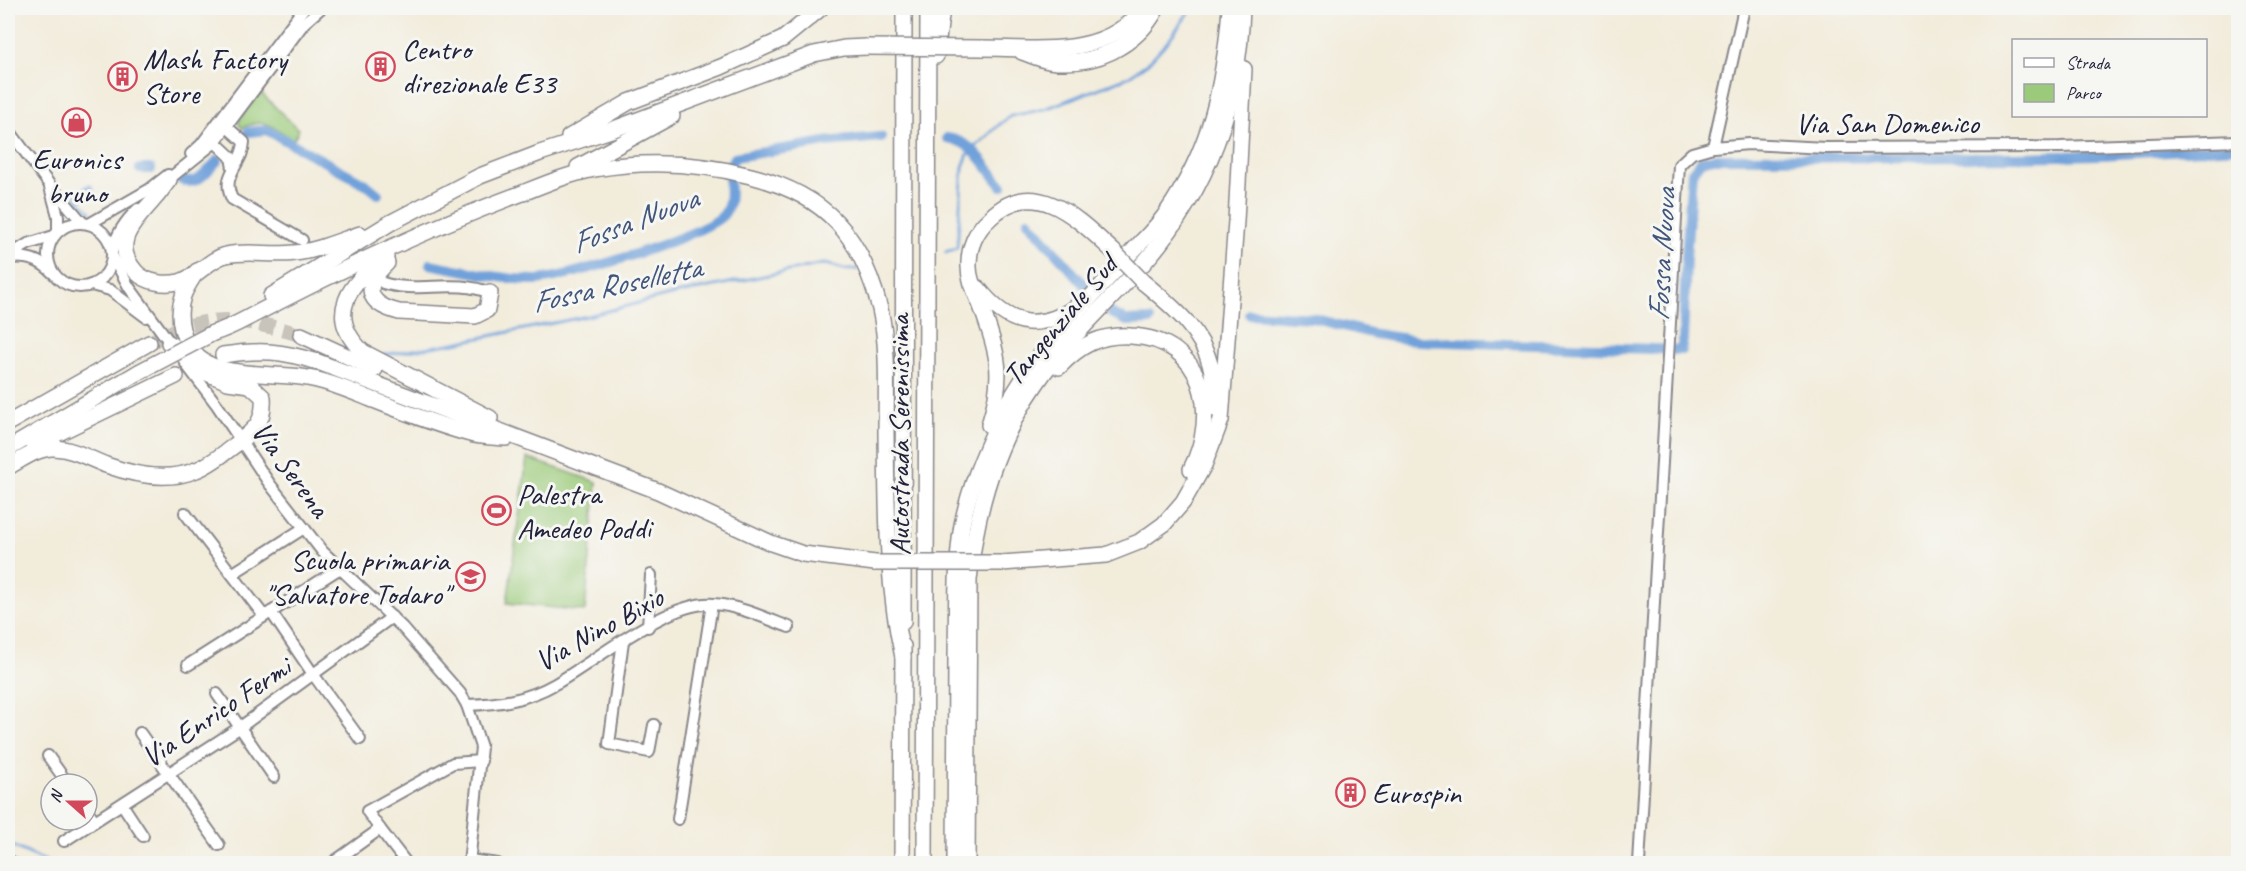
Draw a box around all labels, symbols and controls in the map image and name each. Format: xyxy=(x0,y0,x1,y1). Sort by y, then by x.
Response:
place label: Centro direzionale E33 xyxy=(402,30,559,102)
legend xyxy=(2012,39,2207,117)
place label: Mash Factory Store xyxy=(143,40,289,112)
building icon: Centro direzionale E33 xyxy=(365,50,397,82)
text: Strada xyxy=(2066,52,2111,74)
building icon: Mash Factory Store xyxy=(106,60,138,92)
text: Parco xyxy=(2066,82,2102,104)
street label: Via San Domenico xyxy=(1795,104,1980,142)
shop icon: Euronics bruno xyxy=(61,106,93,138)
place label: Euronics bruno xyxy=(33,140,124,212)
water label: Fossa Nuova xyxy=(565,176,706,263)
water label: Fossa Nuova xyxy=(1638,185,1686,322)
street label: Tangenziale Sud xyxy=(994,244,1128,393)
water label: Fossa Roselletta xyxy=(528,246,708,322)
street label: Autostrada Serenissima xyxy=(880,312,918,555)
street label: Via Serena xyxy=(243,413,340,526)
place label: Palestra Amedeo Poddi xyxy=(517,475,654,547)
sports icon: Palestra Amedeo Poddi xyxy=(480,495,512,527)
place label: Scuola primaria "Salvatore Todaro" xyxy=(265,541,455,613)
school or university icon: Scuola primaria "Salvatore Todaro" xyxy=(454,561,486,593)
street label: Via Nino Bixio xyxy=(528,578,671,680)
street label: Via Enrico Fermi xyxy=(134,646,301,776)
north arrow xyxy=(39,772,99,832)
place label: Eurospin xyxy=(1372,774,1463,812)
building icon: Eurospin xyxy=(1335,777,1367,809)
text: N xyxy=(45,786,68,805)

